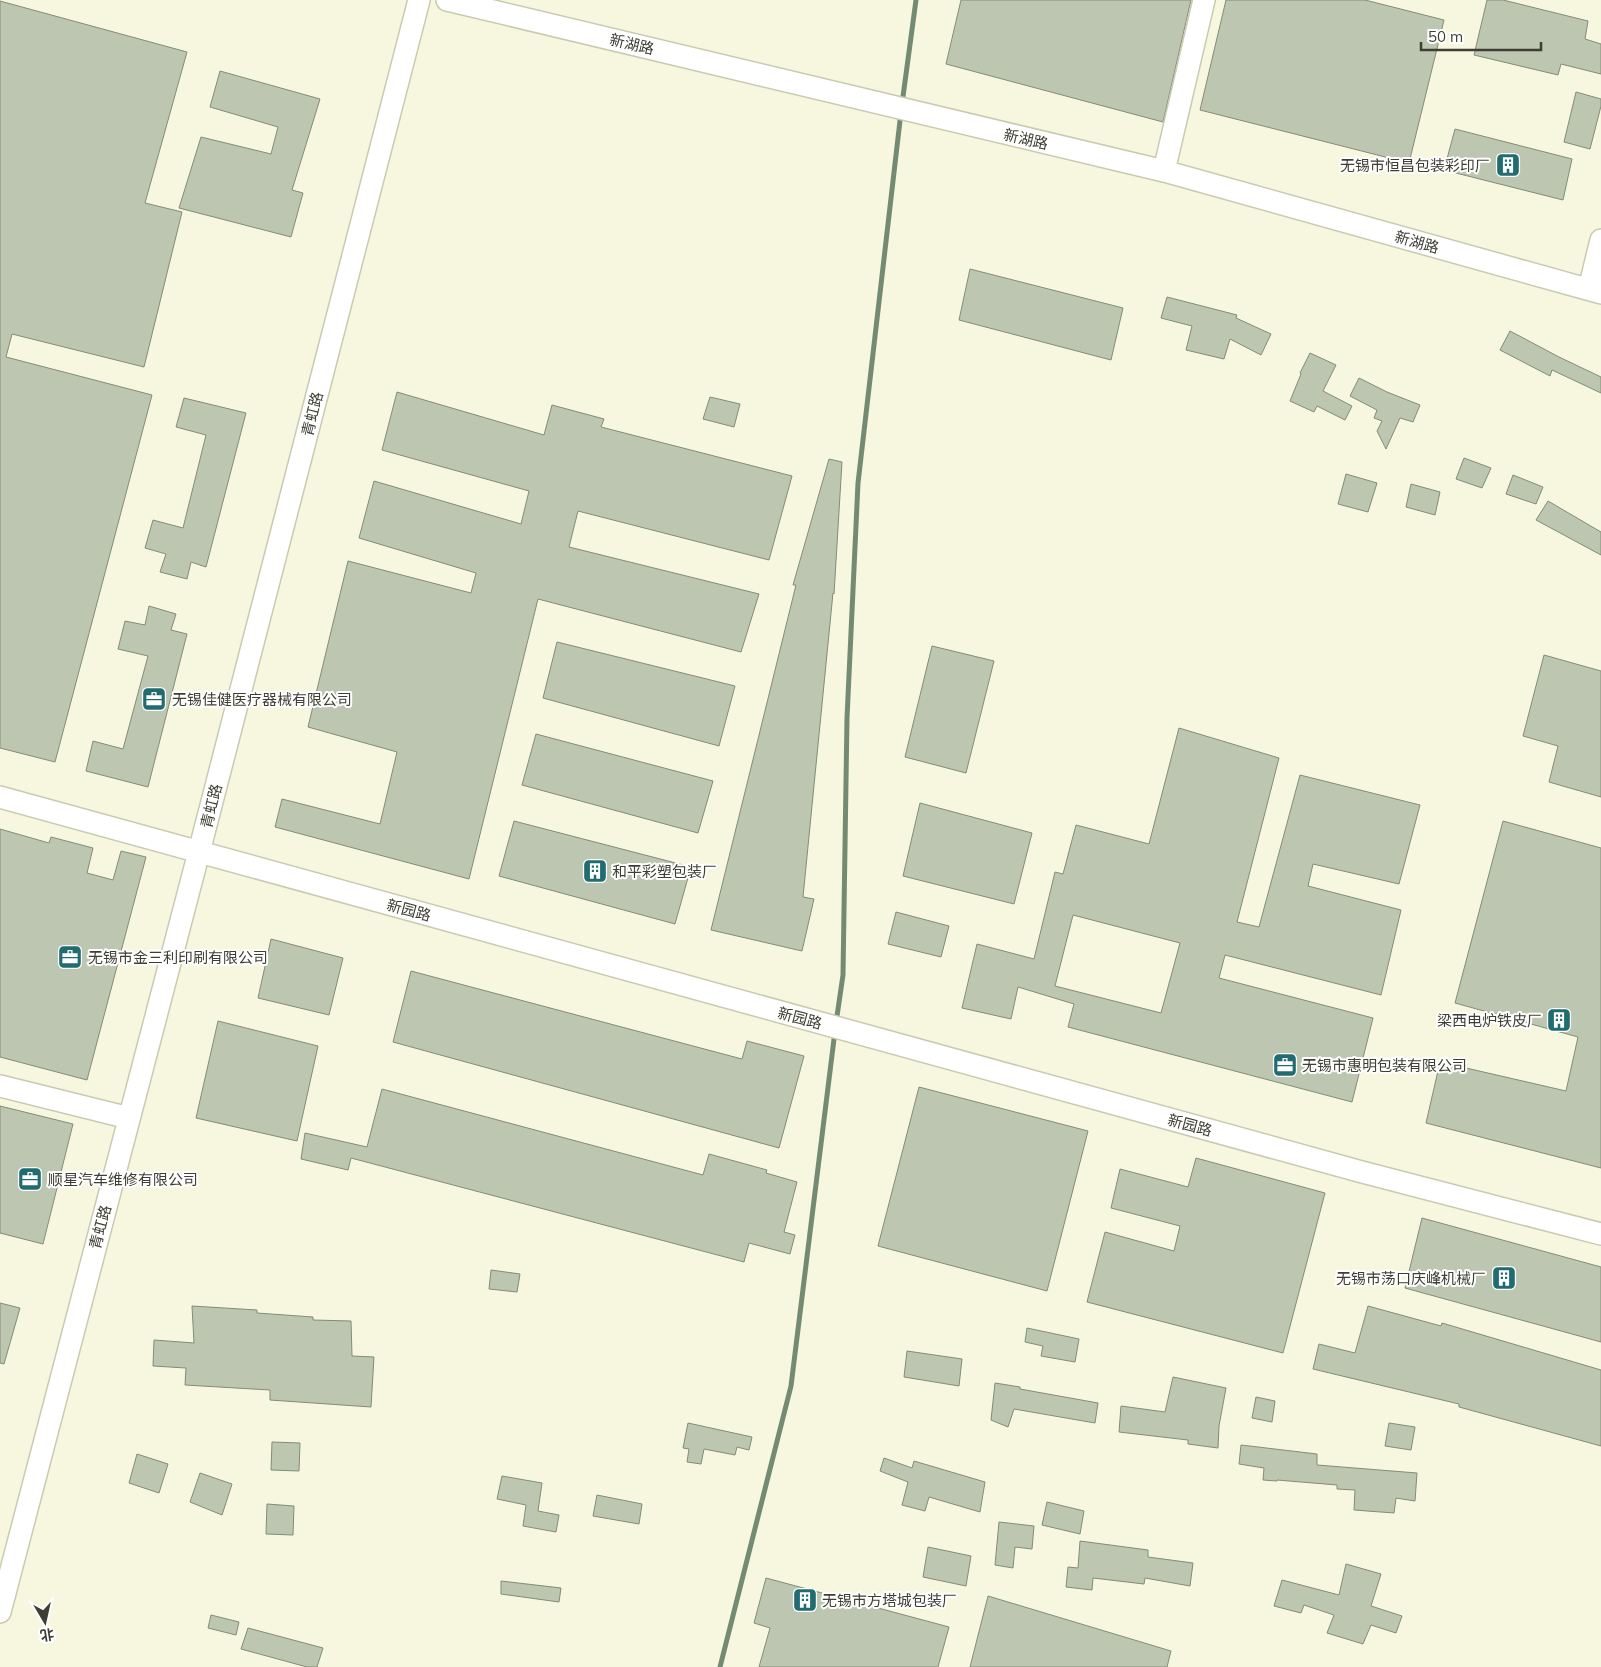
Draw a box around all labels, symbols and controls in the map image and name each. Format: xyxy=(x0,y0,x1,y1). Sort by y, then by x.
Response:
scale bar xyxy=(1421,20,1541,52)
text: 50 m xyxy=(1428,27,1463,46)
street label: 新湖路 xyxy=(608,30,656,58)
street label: 新湖路 xyxy=(1002,125,1050,153)
building icon: 无锡市恒昌包装彩印厂 xyxy=(1495,152,1521,178)
place label: 无锡市恒昌包装彩印厂 xyxy=(1340,156,1490,175)
street label: 新湖路 xyxy=(1393,227,1441,257)
street label: 青虹路 xyxy=(297,390,327,438)
office icon: 无锡佳健医疗器械有限公司 xyxy=(141,686,167,712)
place label: 无锡佳健医疗器械有限公司 xyxy=(172,690,352,709)
street label: 青虹路 xyxy=(196,782,226,830)
building icon: 和平彩塑包装厂 xyxy=(582,858,608,884)
place label: 和平彩塑包装厂 xyxy=(612,862,717,881)
street label: 新园路 xyxy=(385,895,433,925)
office icon: 无锡市金三利印刷有限公司 xyxy=(57,944,83,970)
place label: 无锡市金三利印刷有限公司 xyxy=(88,948,268,967)
street label: 新园路 xyxy=(776,1003,824,1033)
building icon: 梁西电炉铁皮厂 xyxy=(1546,1007,1572,1033)
place label: 梁西电炉铁皮厂 xyxy=(1437,1011,1542,1030)
office icon: 无锡市惠明包装有限公司 xyxy=(1272,1052,1298,1078)
place label: 无锡市惠明包装有限公司 xyxy=(1302,1056,1467,1075)
street label: 新园路 xyxy=(1166,1110,1214,1140)
office icon: 顺星汽车维修有限公司 xyxy=(17,1166,43,1192)
place label: 顺星汽车维修有限公司 xyxy=(48,1170,198,1189)
street label: 青虹路 xyxy=(85,1203,115,1251)
building icon: 无锡市荡口庆峰机械厂 xyxy=(1491,1265,1517,1291)
place label: 无锡市荡口庆峰机械厂 xyxy=(1336,1269,1486,1288)
building icon: 无锡市方塔城包装厂 xyxy=(792,1587,818,1613)
place label: 无锡市方塔城包装厂 xyxy=(822,1591,957,1610)
north arrow xyxy=(20,1597,70,1647)
text: 北 xyxy=(39,1625,55,1645)

